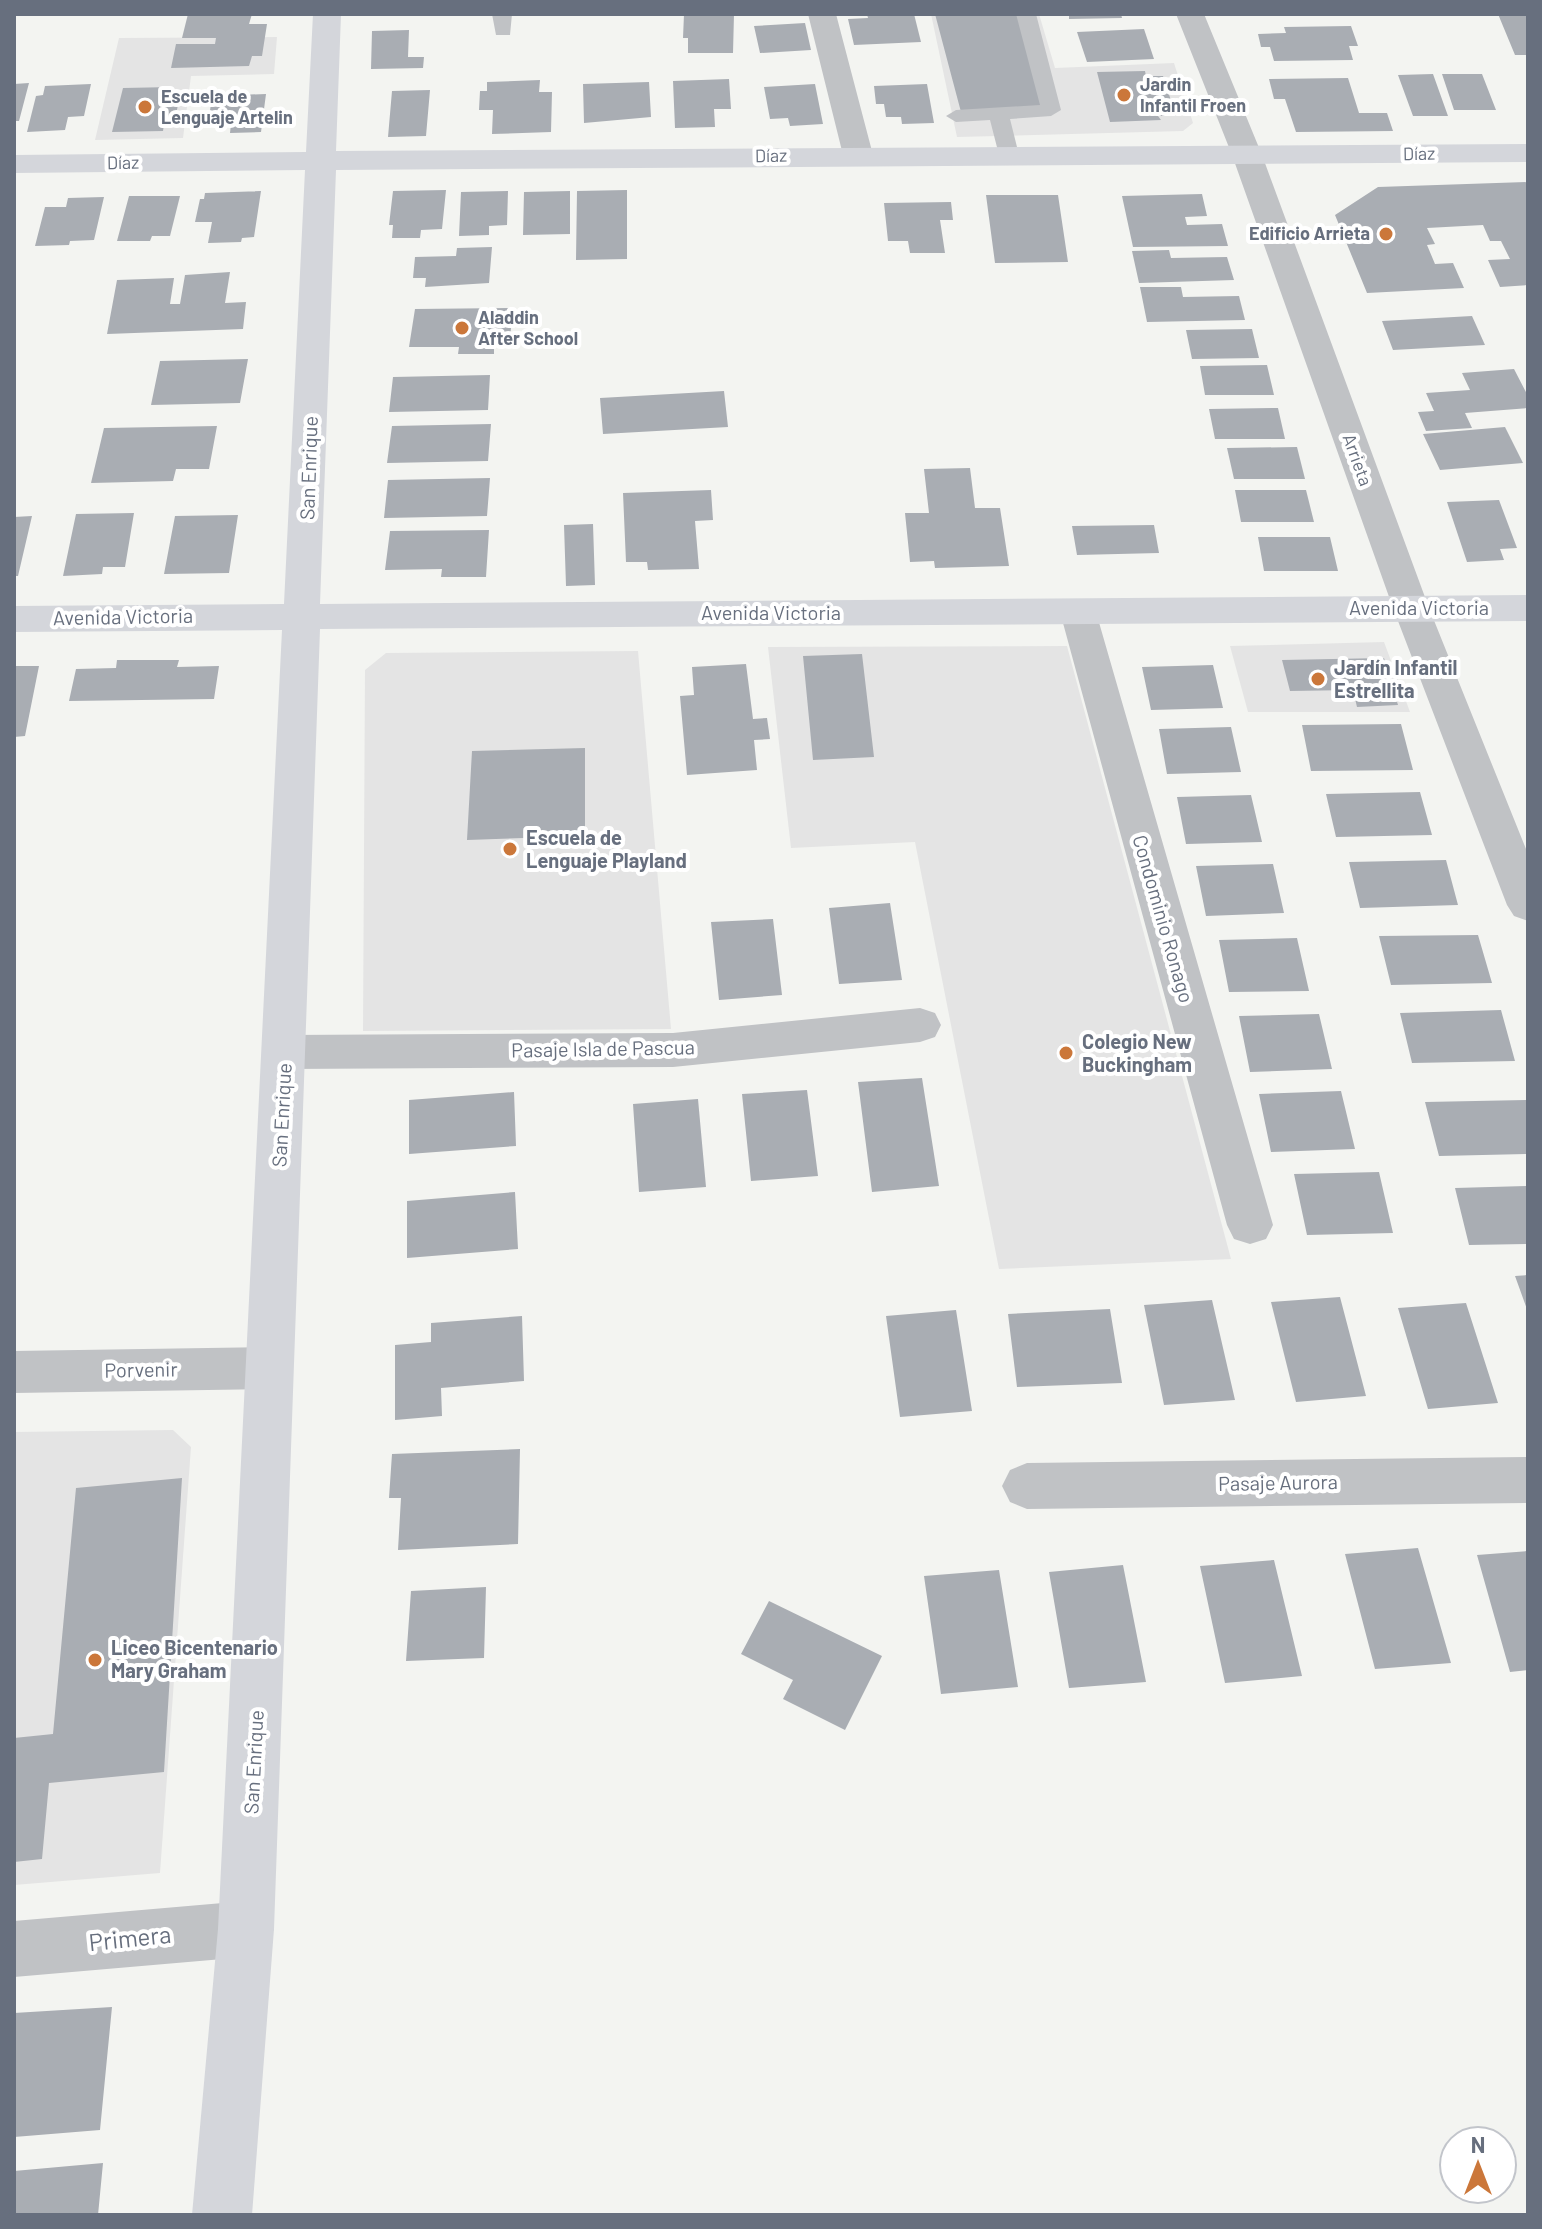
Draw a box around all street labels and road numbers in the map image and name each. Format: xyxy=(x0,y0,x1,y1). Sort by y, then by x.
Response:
street label: Díaz xyxy=(1403,142,1435,164)
street label: Díaz xyxy=(755,144,787,166)
street label: Díaz xyxy=(107,151,139,173)
street label: San Enrique xyxy=(294,415,322,521)
street label: Arrieta xyxy=(1338,431,1377,489)
street label: Avenida Victoria xyxy=(1349,595,1489,619)
street label: Avenida Victoria xyxy=(701,600,841,624)
street label: Avenida Victoria xyxy=(53,603,193,629)
street label: Condominio Ronago xyxy=(1129,832,1199,1005)
street label: Pasaje Isla de Pascua xyxy=(511,1034,695,1062)
street label: San Enrique xyxy=(266,1062,296,1168)
street label: Porvenir xyxy=(104,1356,178,1382)
street label: Pasaje Aurora xyxy=(1218,1469,1338,1495)
street label: San Enrique xyxy=(238,1709,268,1815)
street label: Primera xyxy=(87,1919,172,1956)

